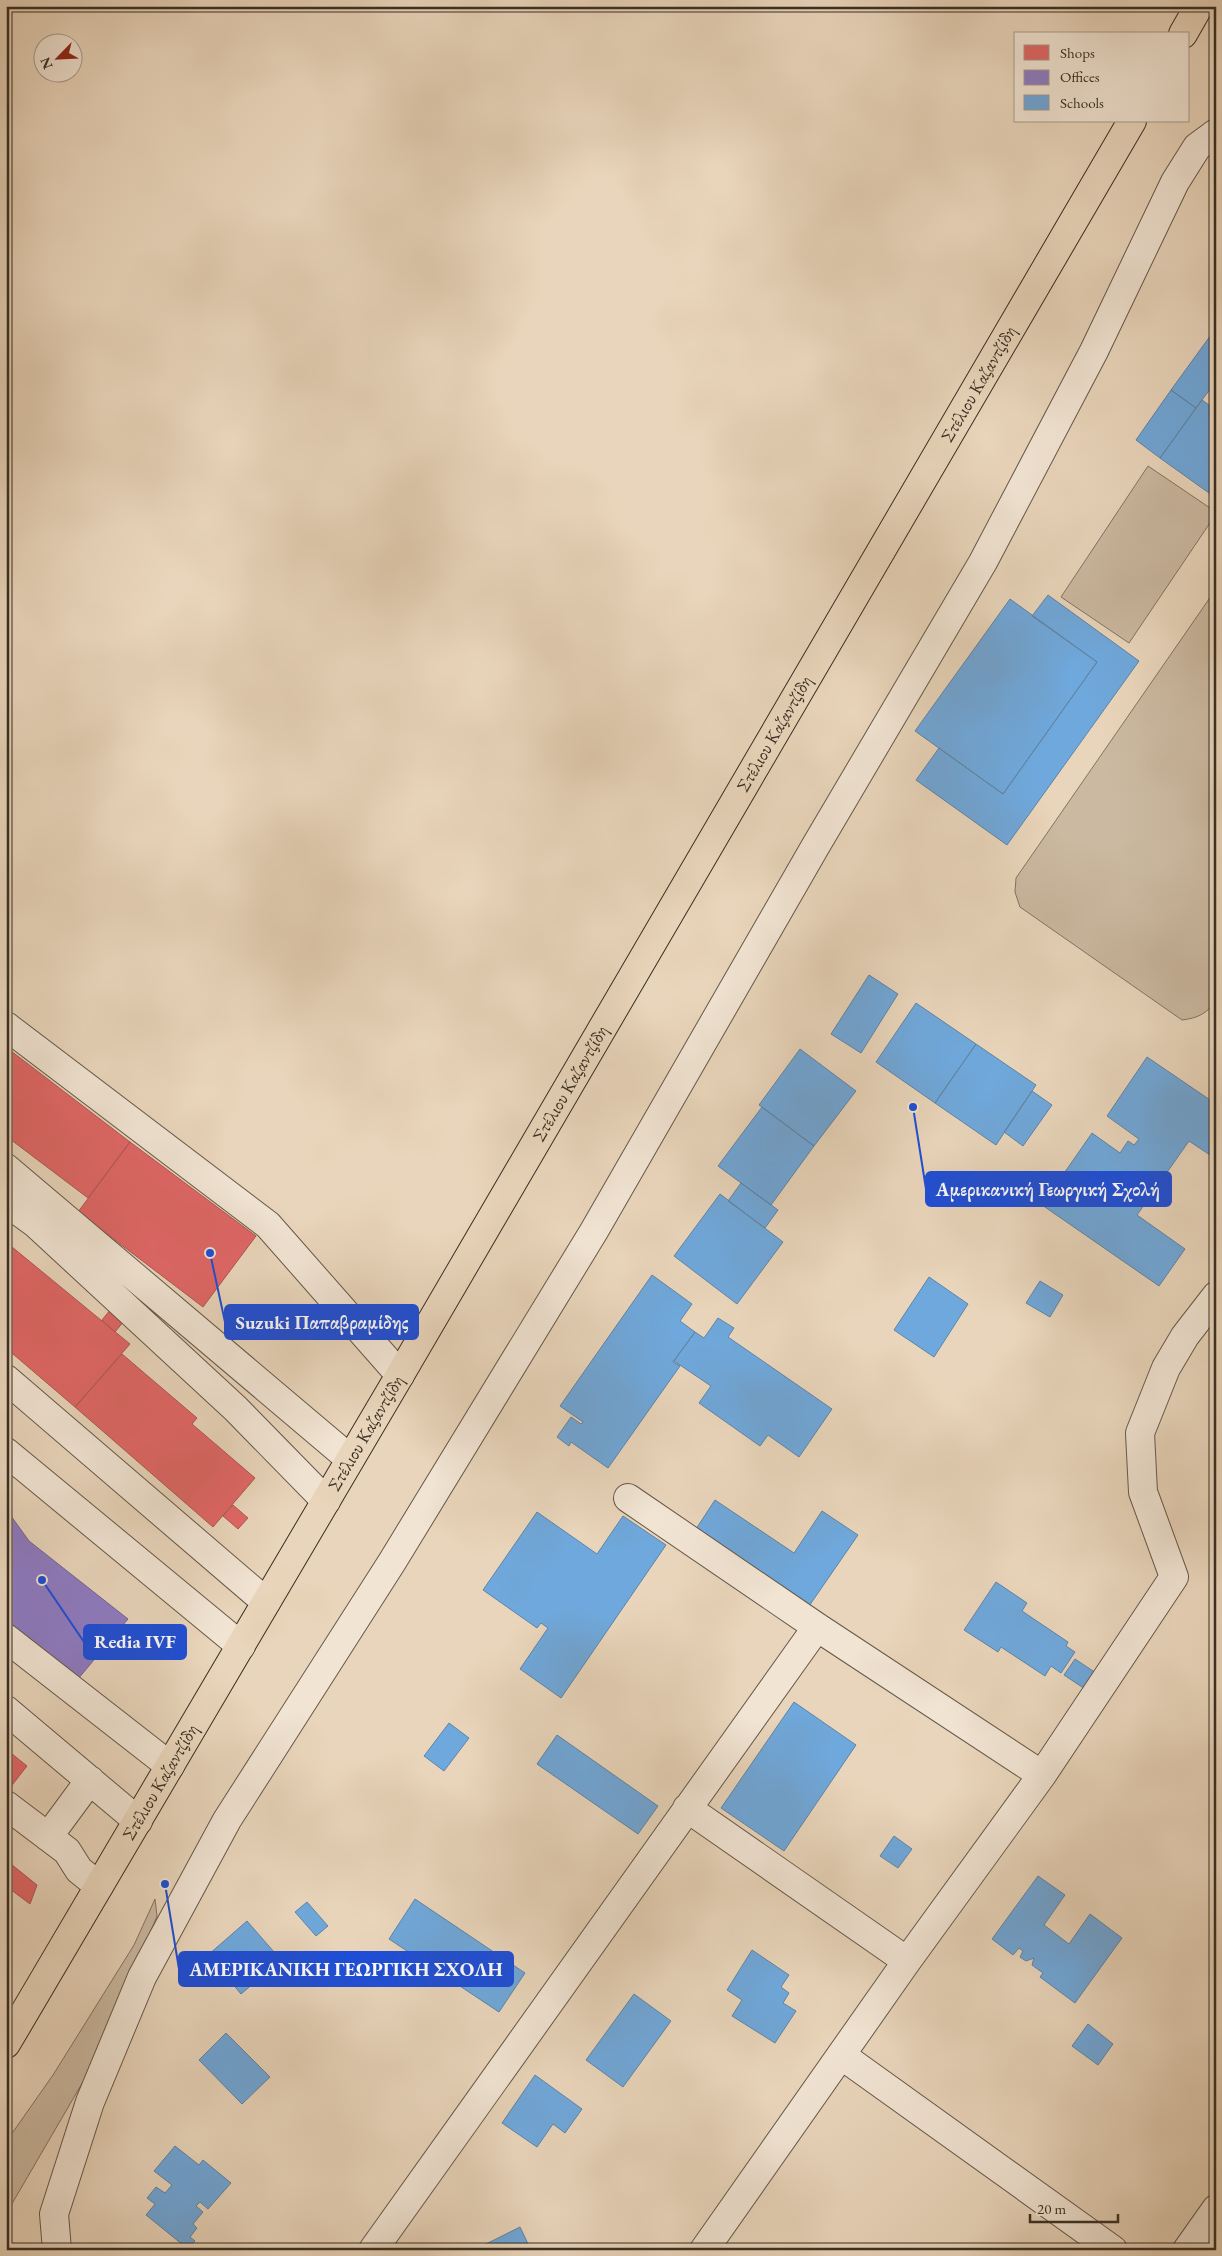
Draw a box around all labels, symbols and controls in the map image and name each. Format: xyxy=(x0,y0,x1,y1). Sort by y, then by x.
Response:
north arrow xyxy=(32,32,82,82)
legend xyxy=(1014,32,1190,122)
text: Shops xyxy=(1060,43,1095,62)
text: N xyxy=(35,54,57,72)
text: Offices xyxy=(1060,67,1100,86)
text: Schools xyxy=(1060,93,1104,112)
street label: Στέλιου Καζαντζίδη xyxy=(935,321,1021,446)
street label: Στέλιου Καζαντζίδη xyxy=(731,671,817,796)
street label: Στέλιου Καζαντζίδη xyxy=(527,1021,613,1145)
callout: Αμερικανική Γεωργική Σχολή xyxy=(926,1172,1171,1206)
text: Αμερικανική Γεωργική Σχολή xyxy=(935,1177,1160,1202)
callout: Suzuki Παπαβραμίδης xyxy=(225,1305,418,1339)
text: Suzuki Παπαβραμίδης xyxy=(236,1310,409,1335)
street label: Στέλιου Καζαντζίδη xyxy=(322,1371,408,1495)
callout: Redia IVF xyxy=(84,1625,186,1659)
text: Redia IVF xyxy=(94,1629,177,1654)
street label: Στέλιου Καζαντζίδη xyxy=(117,1720,203,1844)
callout: ΑΜΕΡΙΚΑΝΙΚΗ ΓΕΩΡΓΙΚΗ ΣΧΟΛΗ xyxy=(179,1952,513,1986)
text: ΑΜΕΡΙΚΑΝΙΚΗ ΓΕΩΡΓΙΚΗ ΣΧΟΛΗ xyxy=(188,1957,503,1982)
scale bar xyxy=(1030,2191,1117,2223)
text: 20 m xyxy=(1037,2199,1066,2218)

